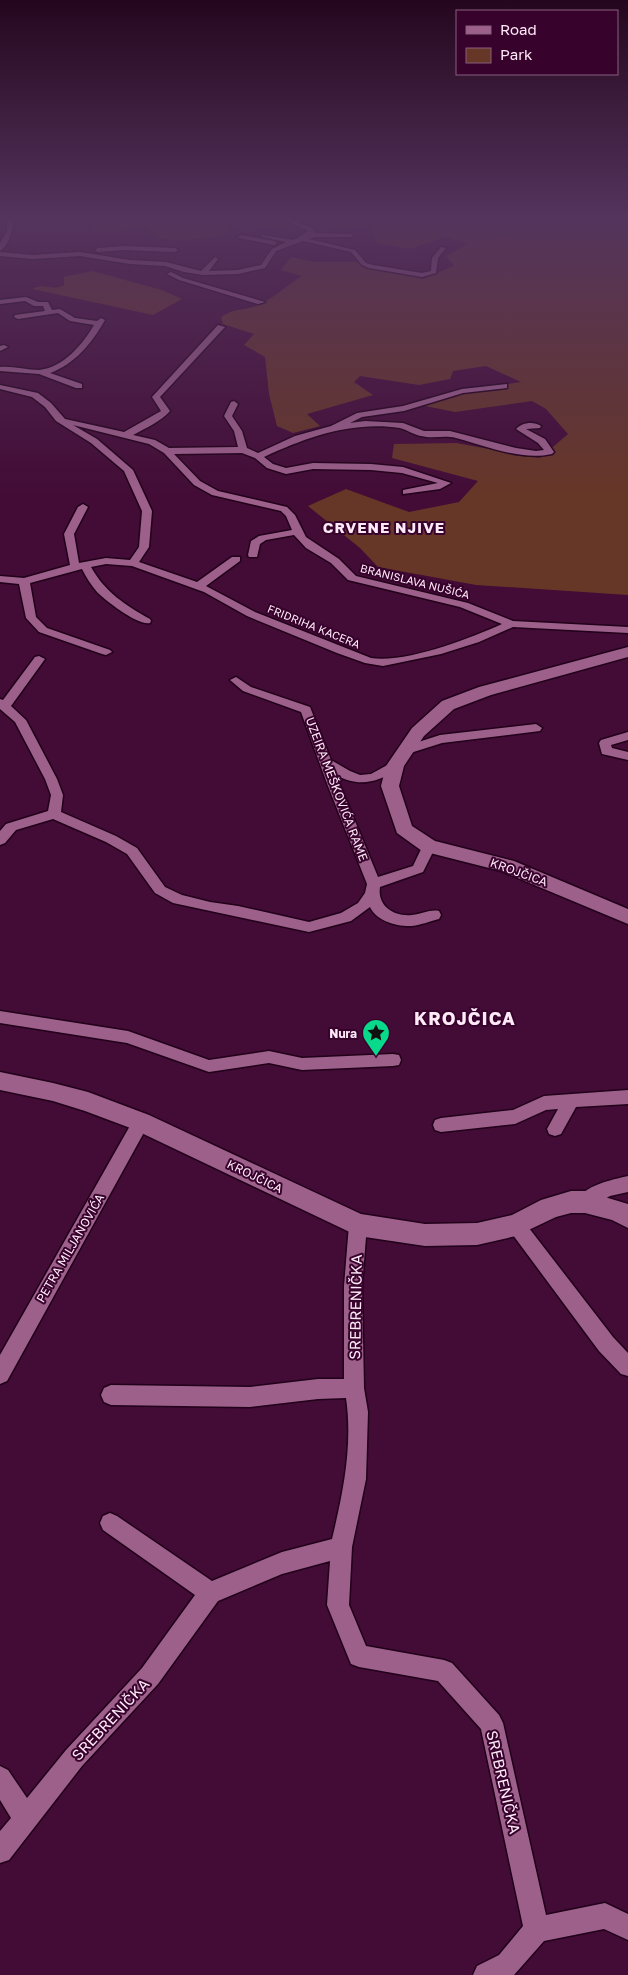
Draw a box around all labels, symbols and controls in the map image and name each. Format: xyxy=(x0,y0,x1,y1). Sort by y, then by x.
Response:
legend xyxy=(456,10,618,75)
text: Road xyxy=(500,20,537,38)
text: Park xyxy=(500,45,533,63)
district label: CRVENE NJIVE xyxy=(323,518,445,536)
street label: BRANISLAVA NUŠIĆA xyxy=(359,561,472,601)
street label: FRIDRIHA KACERA xyxy=(266,602,363,651)
street label: UZEIRA MEŠKOVIĆA RAME xyxy=(303,715,371,863)
street label: KROJČICA xyxy=(488,855,550,889)
district label: KROJČICA xyxy=(414,1007,516,1029)
place icon: Nura xyxy=(361,1018,391,1057)
place label: Nura xyxy=(329,1026,357,1041)
street label: KROJČICA xyxy=(225,1156,285,1196)
street label: PETRA MILJANOVIĆA xyxy=(33,1191,107,1305)
street label: SREBRENIČKA xyxy=(345,1254,365,1360)
street label: SREBRENIČKA xyxy=(67,1674,153,1764)
street label: SREBRENIČKA xyxy=(483,1729,525,1835)

